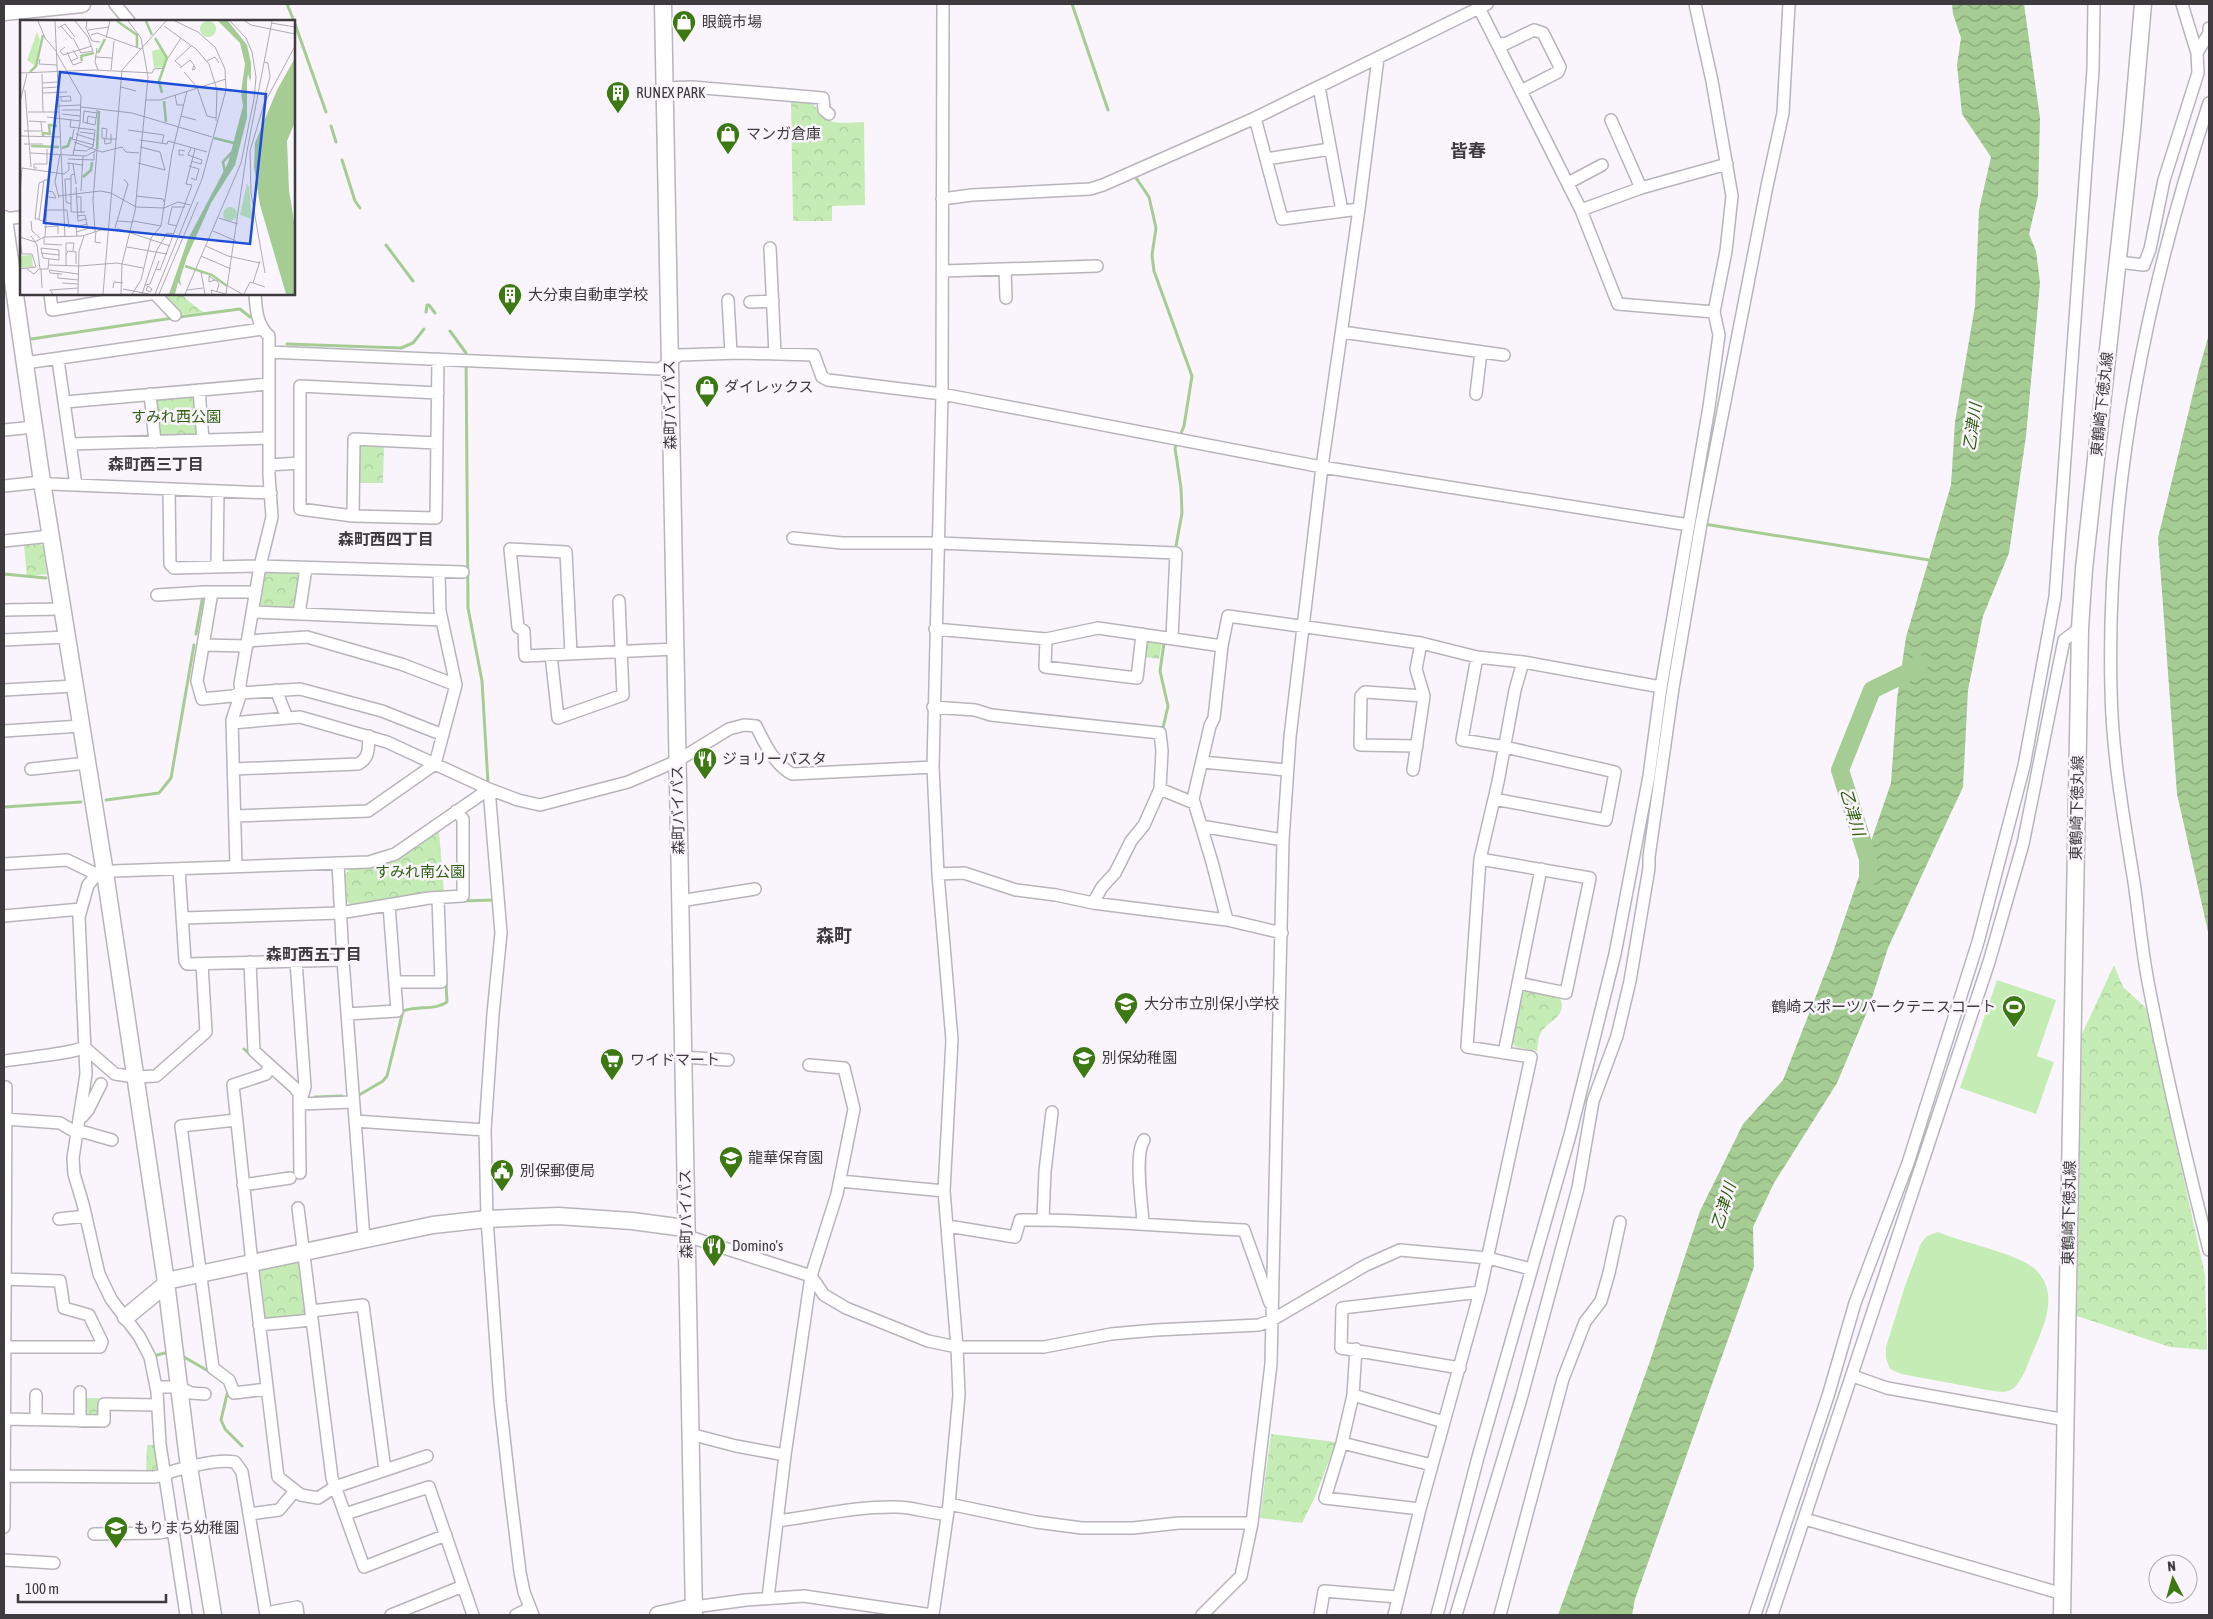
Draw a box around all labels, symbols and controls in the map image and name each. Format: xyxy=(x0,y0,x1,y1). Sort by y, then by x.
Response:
shop icon: 眼鏡市場 xyxy=(671,9,697,43)
place label: 眼鏡市場 xyxy=(702,13,762,30)
inset map xyxy=(20,20,295,295)
building icon: RUNEX PARK xyxy=(605,80,631,114)
place label: RUNEX PARK xyxy=(636,84,706,101)
shop icon: マンガ倉庫 xyxy=(715,121,741,155)
place label: マンガ倉庫 xyxy=(746,125,821,142)
district label: 皆春 xyxy=(1450,140,1486,161)
building icon: 大分東自動車学校 xyxy=(497,282,523,316)
place label: 大分東自動車学校 xyxy=(528,286,648,303)
street label: 東鶴崎下徳丸線 xyxy=(2088,351,2115,457)
street label: 森町バイパス xyxy=(660,360,679,450)
shop icon: ダイレックス xyxy=(694,374,720,408)
place label: ダイレックス xyxy=(724,378,814,395)
water label: 乙津川 xyxy=(1960,400,1985,452)
park label: すみれ西公園 xyxy=(131,408,221,425)
district label: 森町西三丁目 xyxy=(108,455,204,473)
district label: 森町西四丁目 xyxy=(338,530,434,548)
restaurant icon: ジョリーパスタ xyxy=(692,746,718,780)
place label: ジョリーパスタ xyxy=(722,750,827,767)
street label: 東鶴崎下徳丸線 xyxy=(2067,755,2086,861)
street label: 森町バイパス xyxy=(668,765,687,855)
water label: 乙津川 xyxy=(1837,786,1869,839)
park label: すみれ南公園 xyxy=(375,863,465,880)
district label: 森町 xyxy=(816,925,852,946)
district label: 森町西五丁目 xyxy=(266,945,362,963)
school or university icon: 大分市立別保小学校 xyxy=(1113,991,1139,1025)
sports icon: 鶴崎スポーツパークテニスコート xyxy=(2001,994,2027,1028)
place label: 大分市立別保小学校 xyxy=(1144,995,1279,1012)
place label: 鶴崎スポーツパークテニスコート xyxy=(1771,998,1996,1015)
school or university icon: 別保幼稚園 xyxy=(1071,1045,1097,1079)
supermarket icon: ワイドマート xyxy=(599,1047,625,1081)
place label: 別保幼稚園 xyxy=(1102,1049,1177,1066)
place label: ワイドマート xyxy=(630,1051,720,1068)
school or university icon: 龍華保育園 xyxy=(718,1145,744,1179)
place label: 龍華保育園 xyxy=(748,1149,823,1166)
public building icon: 別保郵便局 xyxy=(489,1158,515,1192)
street label: 東鶴崎下徳丸線 xyxy=(2059,1160,2078,1266)
place label: 別保郵便局 xyxy=(520,1162,595,1179)
street label: 森町バイパス xyxy=(676,1169,695,1259)
water label: 乙津川 xyxy=(1707,1179,1739,1232)
restaurant icon: Domino's xyxy=(701,1233,727,1267)
place label: Domino's xyxy=(732,1237,783,1254)
school or university icon: もりまち幼稚園 xyxy=(103,1515,129,1549)
place label: もりまち幼稚園 xyxy=(134,1519,239,1536)
north arrow xyxy=(2148,1554,2198,1604)
text: N xyxy=(2167,1558,2177,1574)
scale bar xyxy=(18,1572,165,1604)
text: 100 m xyxy=(25,1580,59,1597)

